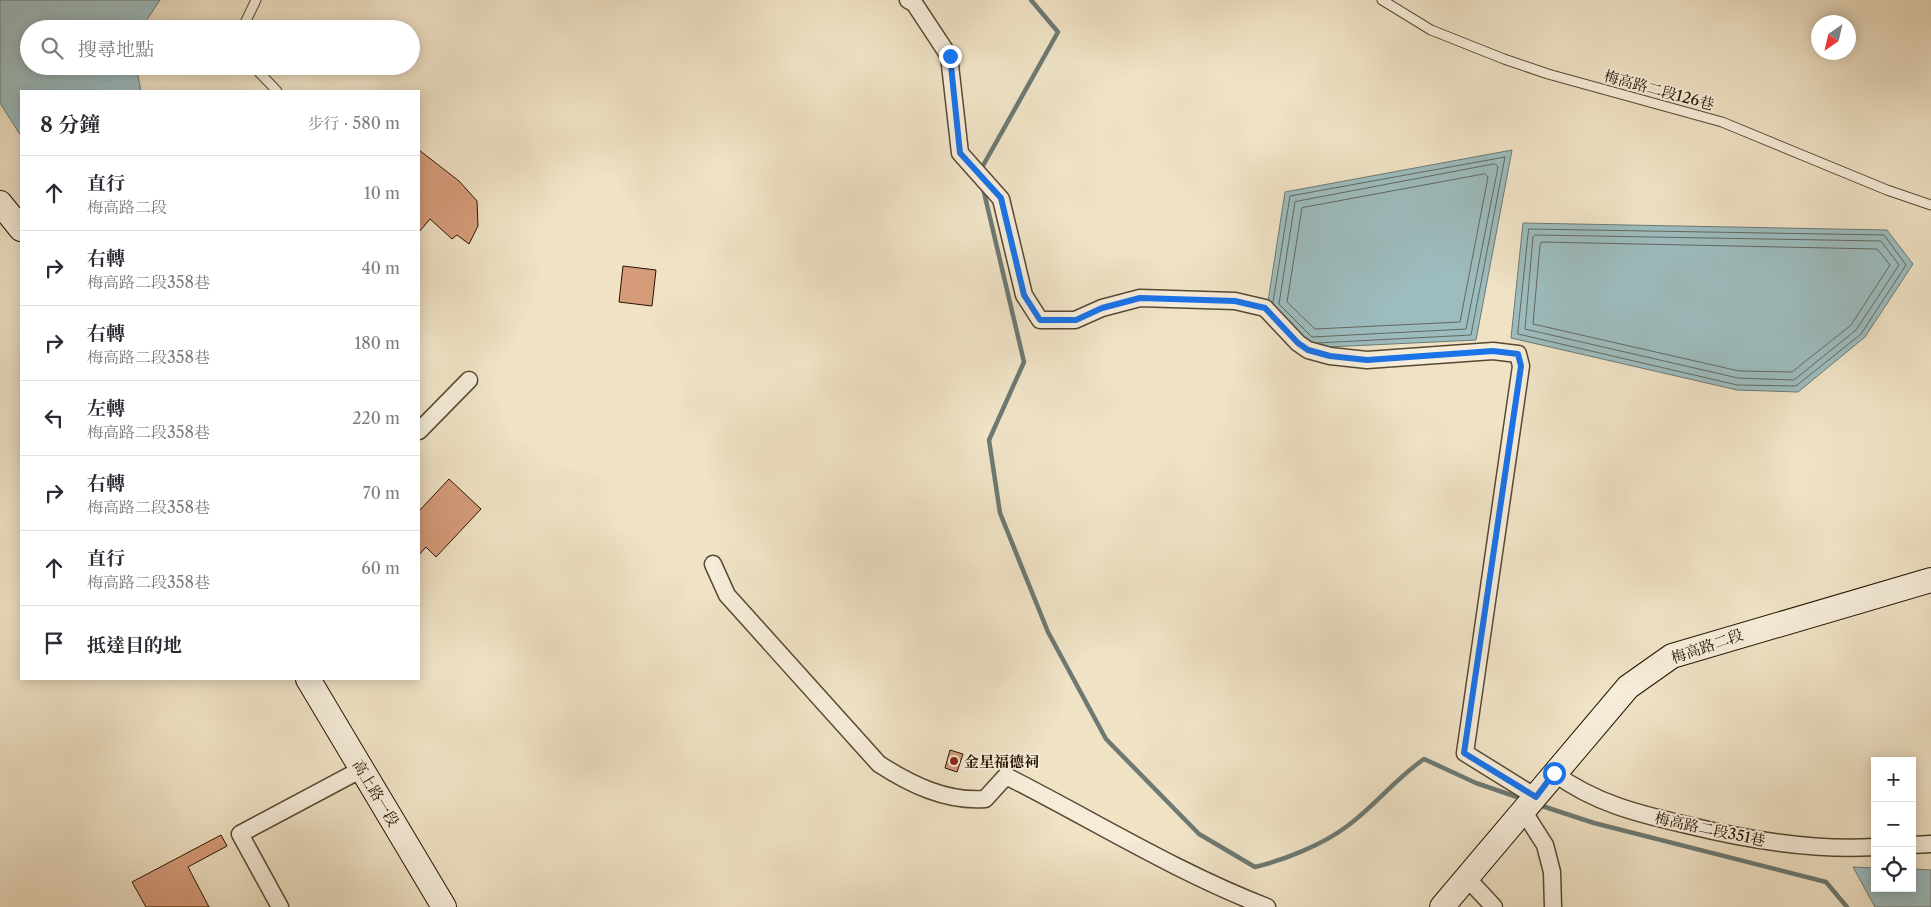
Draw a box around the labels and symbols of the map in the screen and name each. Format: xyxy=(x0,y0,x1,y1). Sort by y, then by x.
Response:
north arrow xyxy=(1811,15,1856,60)
route end xyxy=(939,45,962,68)
street label: 梅高路二段126巷 xyxy=(1602,66,1716,114)
street label: 梅高路二段 xyxy=(1668,625,1746,667)
place label: 金星福德祠 xyxy=(964,752,1039,771)
marker: 金星福德祠 xyxy=(948,755,960,767)
street label: 高上路一段 xyxy=(349,756,403,830)
route start xyxy=(1543,762,1566,785)
street label: 梅高路二段351巷 xyxy=(1653,808,1767,850)

